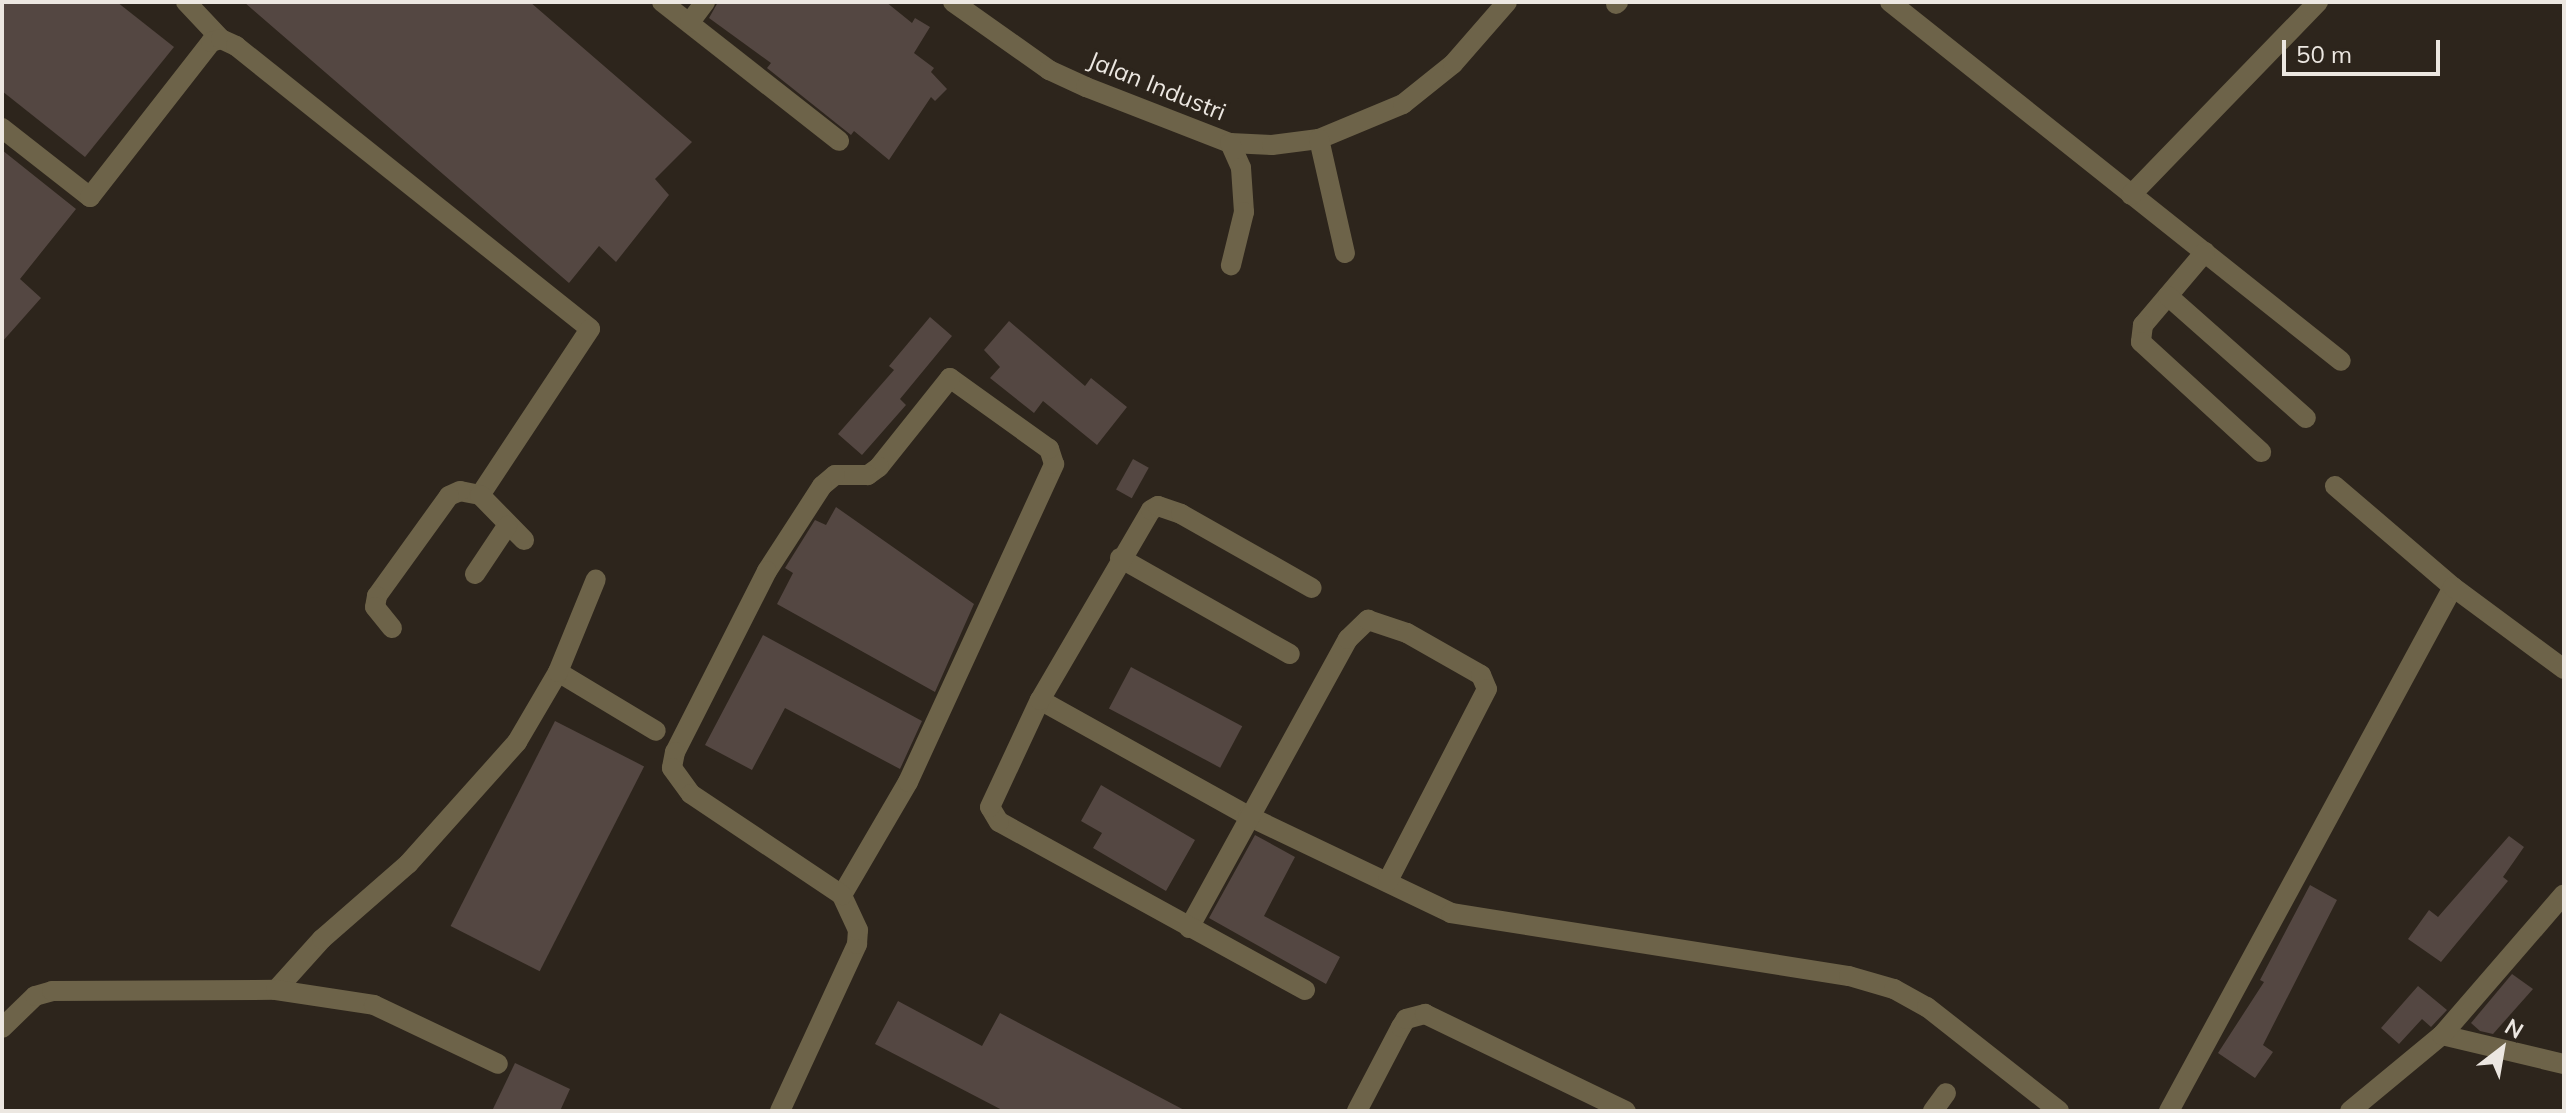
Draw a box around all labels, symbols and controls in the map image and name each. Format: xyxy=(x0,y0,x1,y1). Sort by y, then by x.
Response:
scale bar xyxy=(2286,24,2444,74)
text: 50 m xyxy=(2296,39,2352,69)
street label: Jalan Industri xyxy=(1084,45,1230,127)
north arrow xyxy=(2462,1009,2542,1089)
text: N xyxy=(2500,1012,2529,1045)

